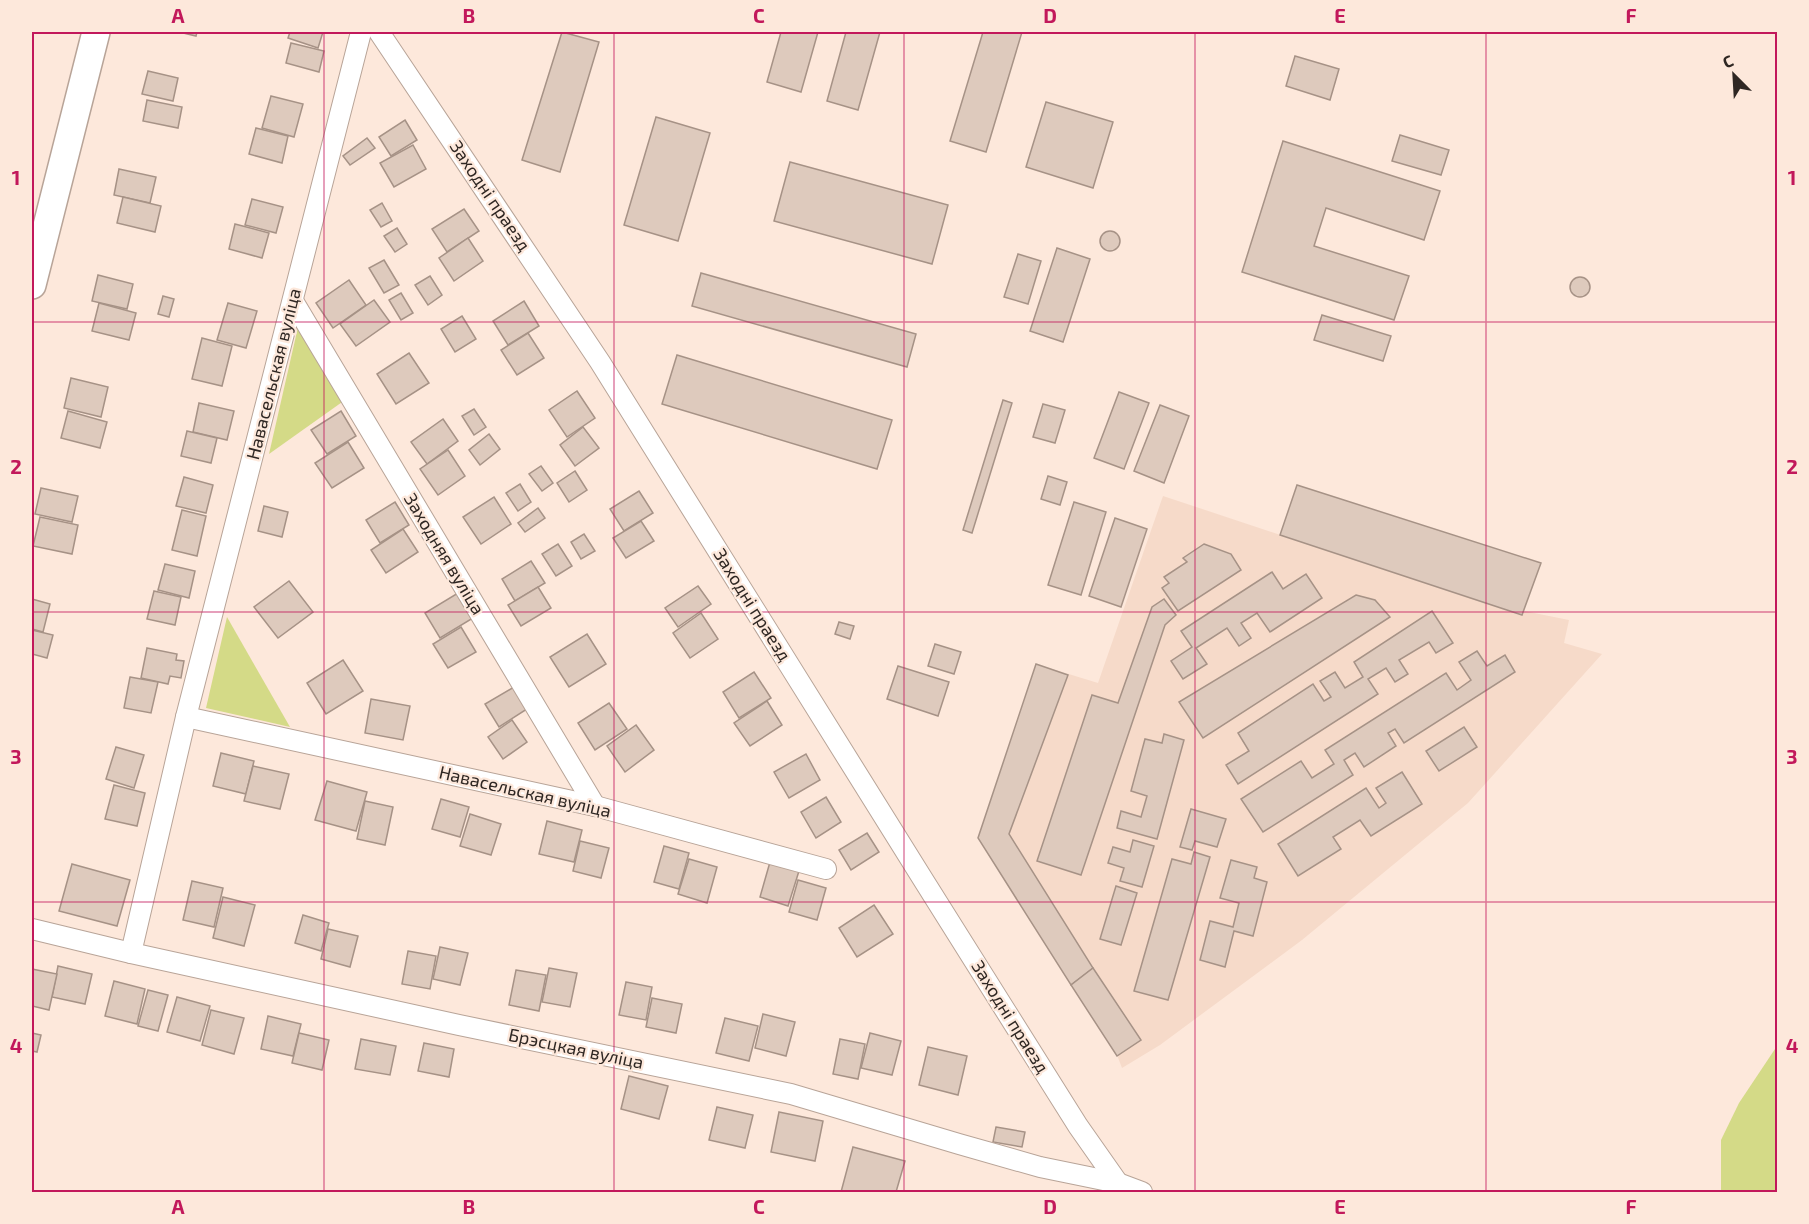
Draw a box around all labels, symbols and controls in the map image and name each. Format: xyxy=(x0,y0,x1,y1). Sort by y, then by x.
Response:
text: A xyxy=(171,3,185,27)
text: B xyxy=(463,3,475,27)
text: C xyxy=(753,3,765,27)
text: D xyxy=(1043,3,1057,27)
text: E xyxy=(1334,3,1346,27)
text: F xyxy=(1625,3,1637,27)
north arrow xyxy=(1704,45,1764,105)
text: С xyxy=(1720,50,1736,71)
street label: Заходні праезд xyxy=(446,136,536,255)
text: 1 xyxy=(12,165,20,189)
text: 1 xyxy=(1788,165,1796,189)
street label: Навасельская вуліца xyxy=(241,286,305,462)
text: 2 xyxy=(10,454,22,478)
text: 2 xyxy=(1786,454,1798,478)
street label: Заходняя вуліца xyxy=(400,489,490,618)
street label: Заходні праезд xyxy=(709,544,796,665)
text: 3 xyxy=(10,744,22,768)
text: 3 xyxy=(1786,744,1798,768)
street label: Навасельская вуліца xyxy=(437,761,613,822)
street label: Заходні праезд xyxy=(967,956,1054,1077)
street label: Брэсцкая вуліца xyxy=(507,1023,646,1073)
text: 4 xyxy=(10,1033,23,1057)
text: 4 xyxy=(1786,1033,1799,1057)
text: A xyxy=(171,1194,185,1218)
text: B xyxy=(463,1194,475,1218)
text: C xyxy=(753,1194,765,1218)
text: D xyxy=(1043,1194,1057,1218)
text: E xyxy=(1334,1194,1346,1218)
text: F xyxy=(1625,1194,1637,1218)

